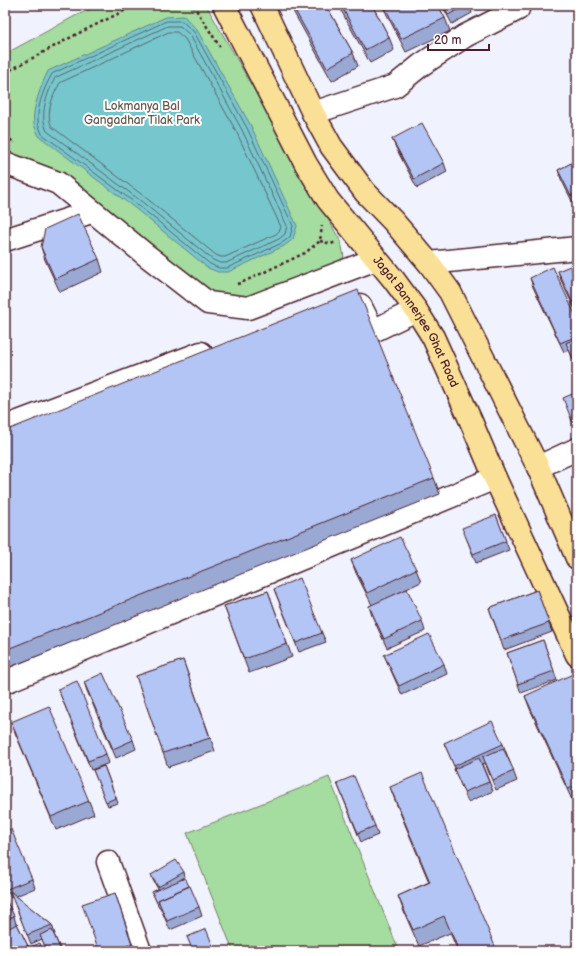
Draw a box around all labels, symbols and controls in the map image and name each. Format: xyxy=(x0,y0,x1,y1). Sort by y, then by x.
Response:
scale bar xyxy=(428,26,489,52)
text: 20 m xyxy=(434,33,461,48)
park label: Lokmanya Bal Gangadhar Tilak Park xyxy=(84,99,200,128)
street label: Jagat Bannerjee Ghat Road xyxy=(370,253,462,390)

